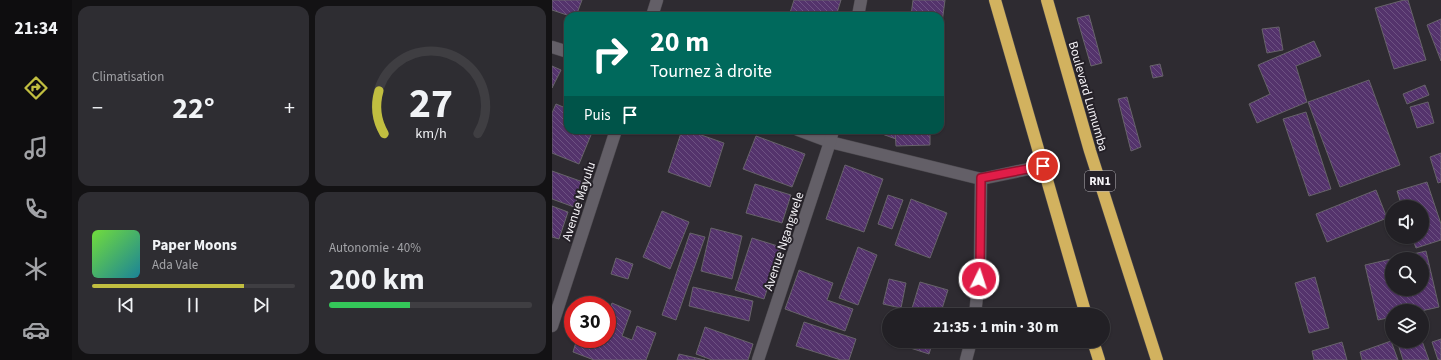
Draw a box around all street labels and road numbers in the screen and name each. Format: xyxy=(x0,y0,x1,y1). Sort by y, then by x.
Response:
street label: Boulevard Lumumba xyxy=(1064,39,1112,153)
street label: Avenue Mayulu xyxy=(558,159,600,243)
road number: RN1 xyxy=(1085,171,1115,191)
street label: Avenue Ngangwele xyxy=(759,189,808,293)

